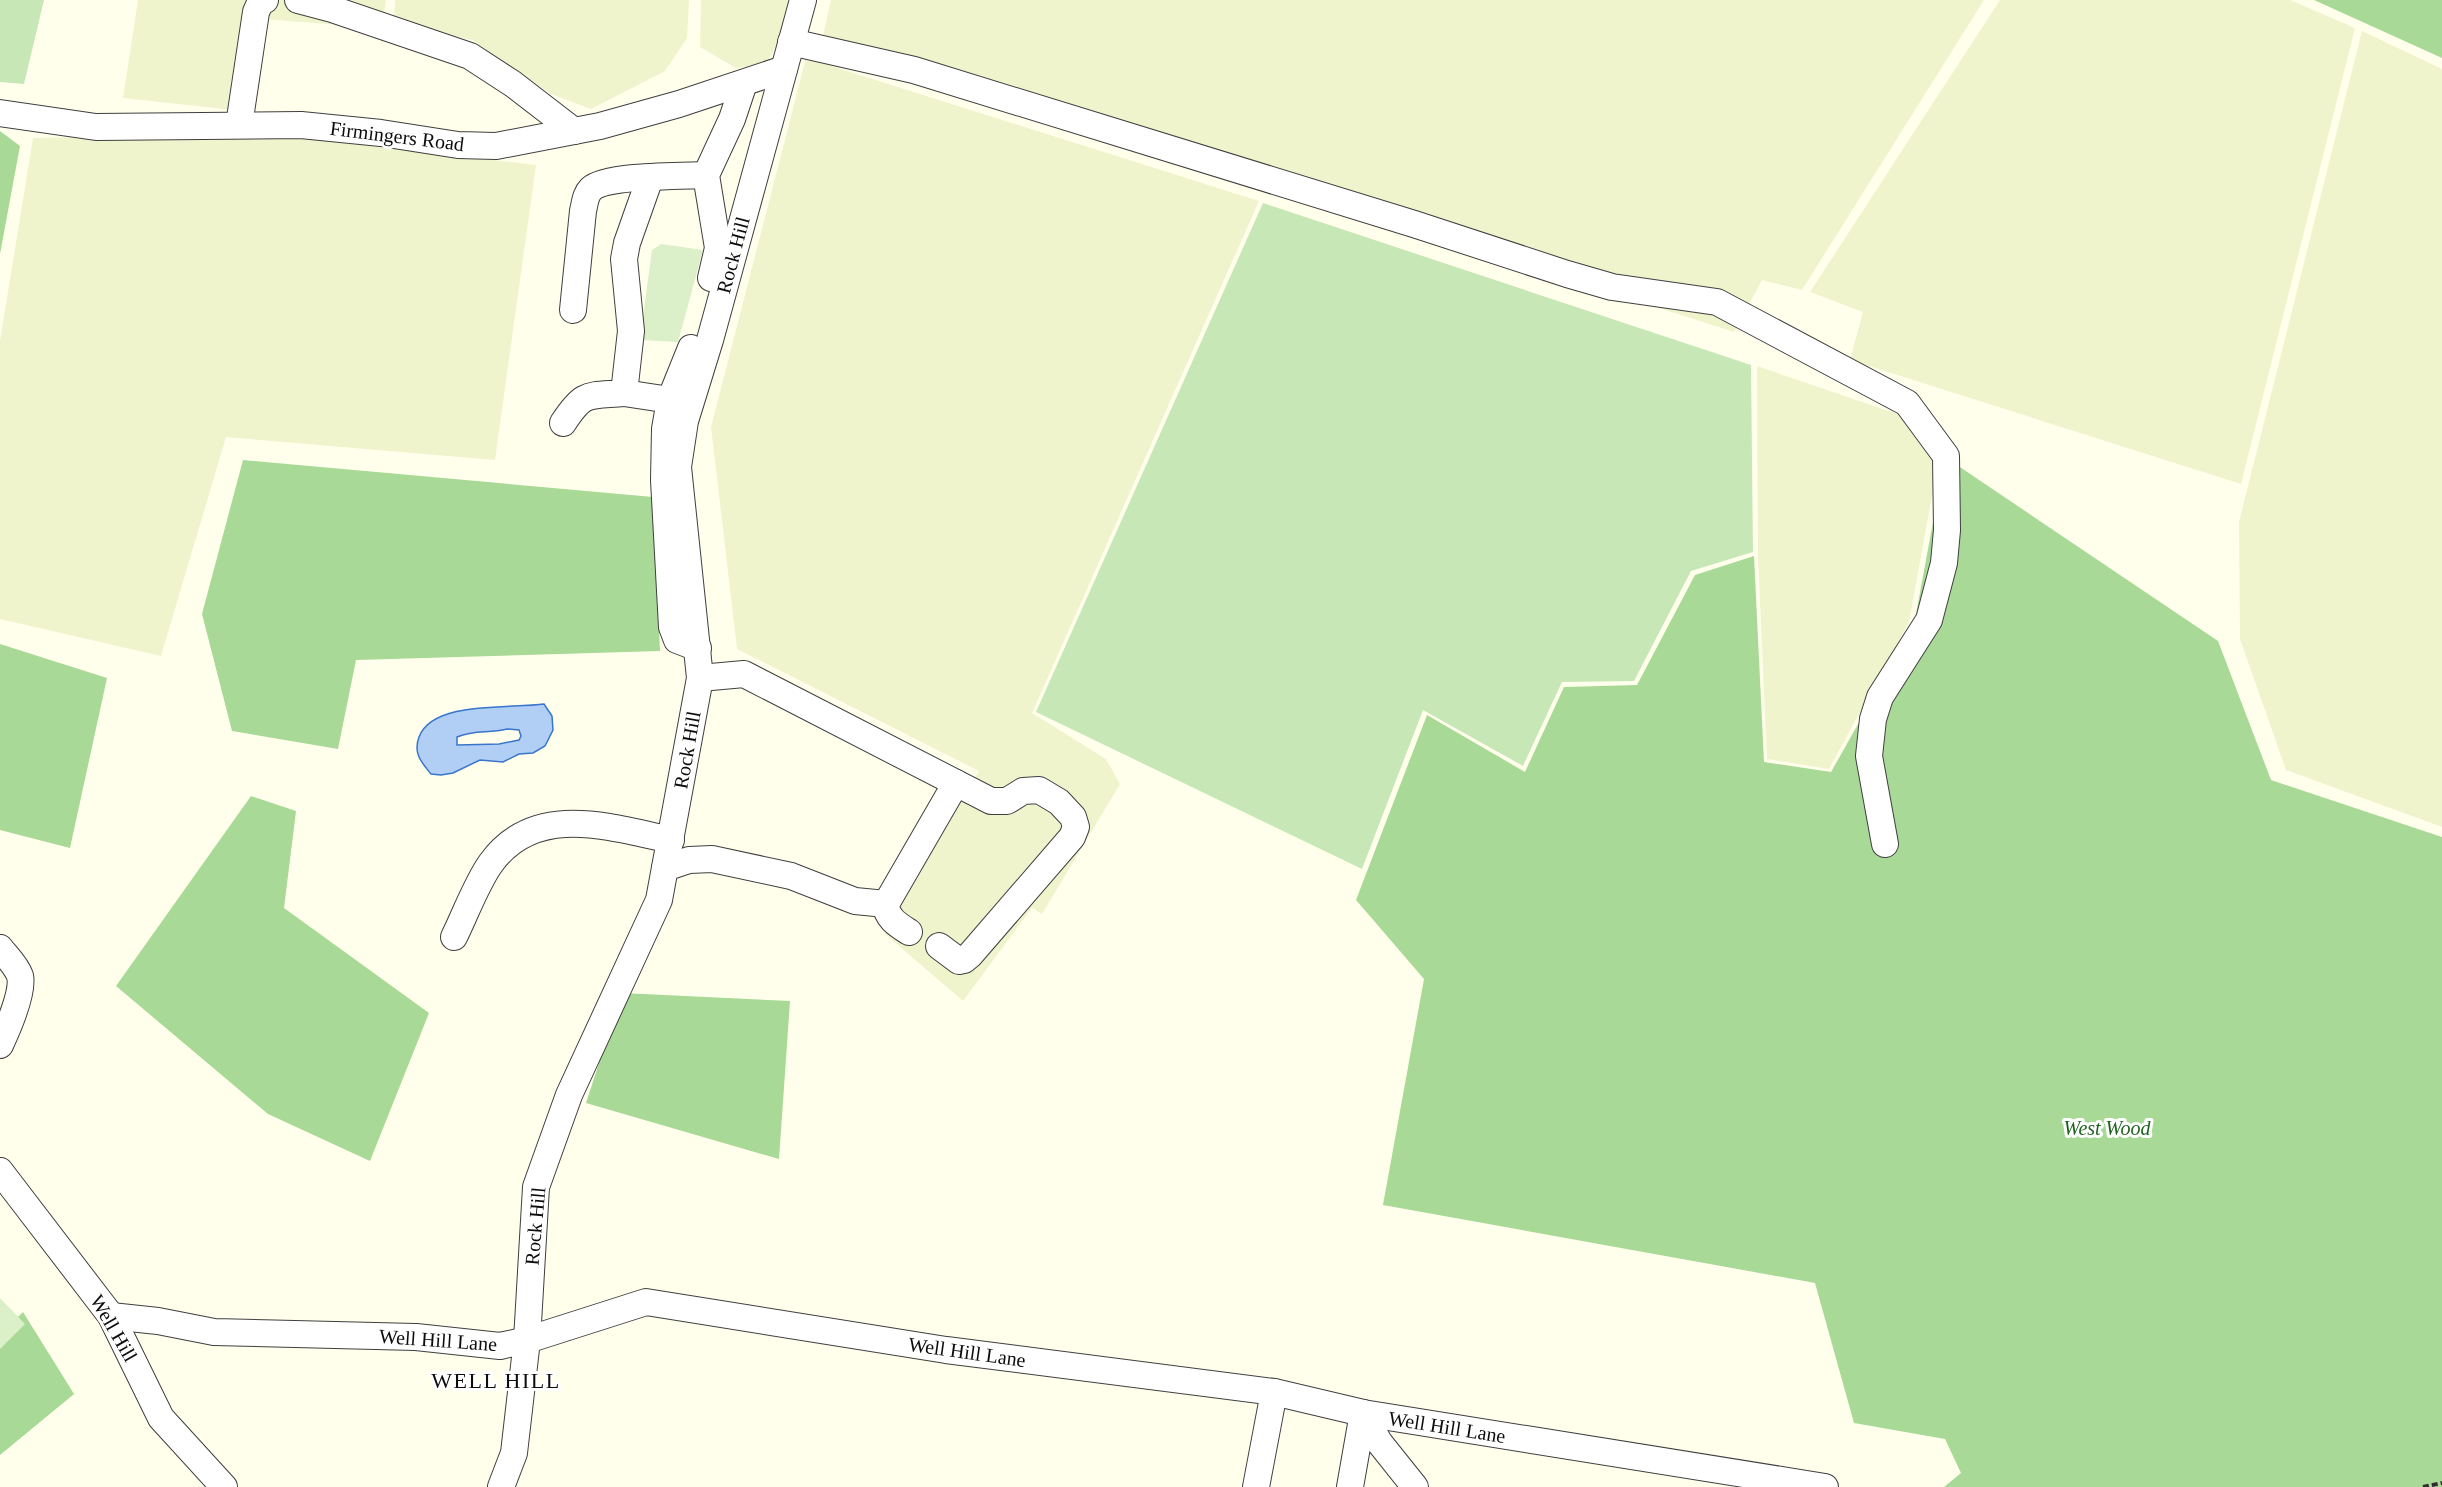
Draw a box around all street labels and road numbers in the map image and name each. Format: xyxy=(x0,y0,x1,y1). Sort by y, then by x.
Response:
street label: Firmingers Road xyxy=(329,117,465,156)
street label: Rock Hill xyxy=(712,214,754,296)
street label: Rock Hill xyxy=(669,709,705,790)
street label: Rock Hill xyxy=(521,1186,549,1266)
street label: Well Hill xyxy=(86,1291,142,1366)
street label: Well Hill Lane xyxy=(378,1325,498,1355)
street label: Well Hill Lane xyxy=(907,1333,1027,1371)
street label: Well Hill Lane xyxy=(1387,1407,1507,1447)

